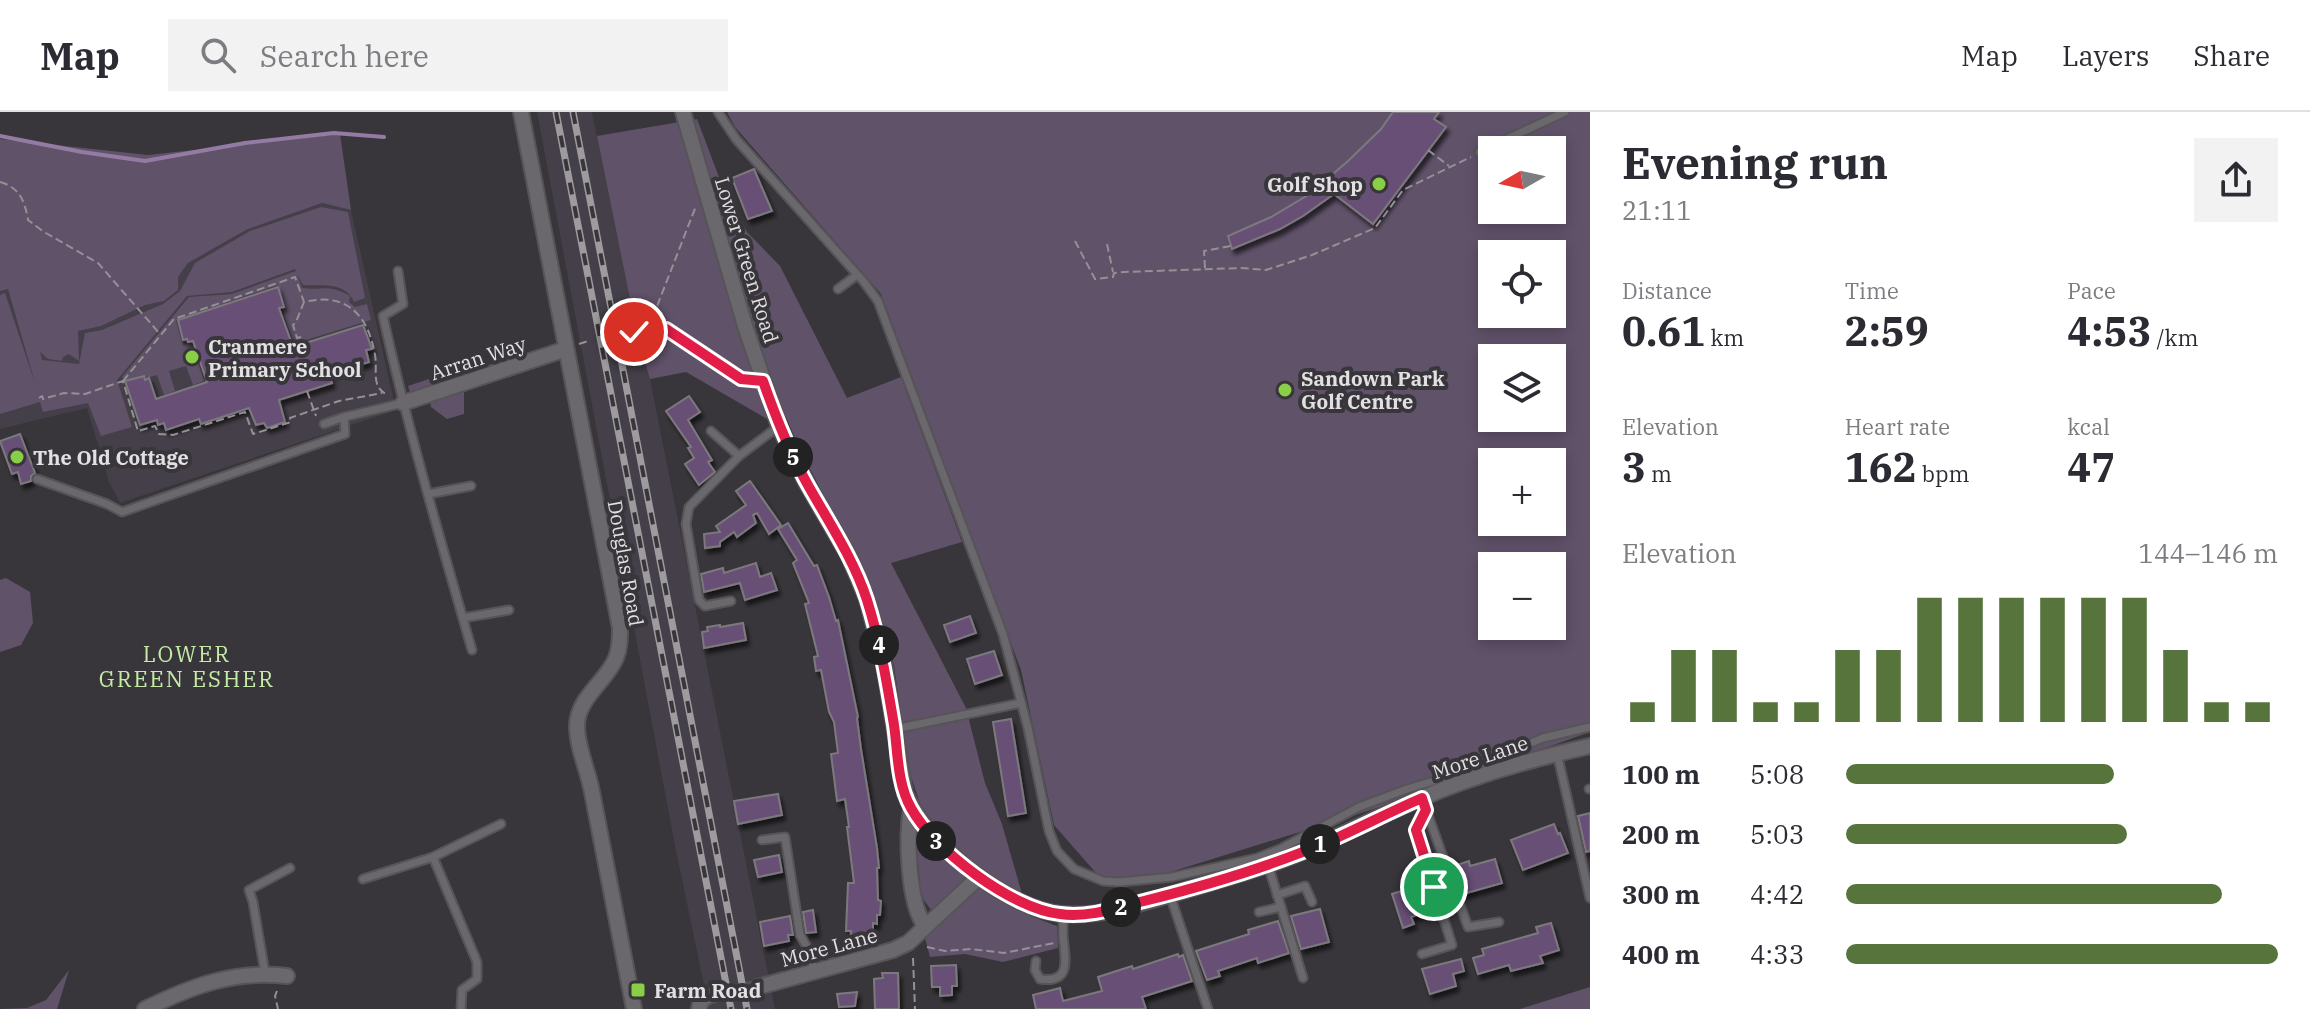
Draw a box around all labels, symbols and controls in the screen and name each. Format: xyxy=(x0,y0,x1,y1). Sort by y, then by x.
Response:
search box xyxy=(168,19,728,91)
text: Map xyxy=(40,31,120,80)
icon: search xyxy=(196,33,240,77)
text: Search here xyxy=(260,36,429,75)
text: Map xyxy=(1961,37,2018,74)
text: Layers xyxy=(2062,37,2149,74)
text: Share xyxy=(2193,37,2270,74)
text: Evening run xyxy=(1622,134,1888,191)
north arrow xyxy=(1478,136,1566,224)
map controls xyxy=(1478,136,1566,640)
button: share xyxy=(2194,138,2278,222)
place label: Golf Shop xyxy=(1267,171,1363,198)
street label: Lower Green Road xyxy=(709,174,785,346)
marker: Golf Shop xyxy=(1370,175,1388,193)
text: 21:11 xyxy=(1622,193,1692,227)
button: locate xyxy=(1478,240,1566,328)
text: Distance xyxy=(1622,276,1712,305)
text: Time xyxy=(1845,276,1899,305)
text: Pace xyxy=(2067,276,2116,305)
pin xyxy=(600,298,668,366)
text: 0.61 xyxy=(1622,305,1705,357)
text: 2:59 xyxy=(1845,305,1929,357)
text: 4:53 xyxy=(2067,305,2151,357)
icon: check xyxy=(612,310,656,354)
text: km xyxy=(1705,323,1744,352)
text: /km xyxy=(2151,323,2198,352)
street label: Arran Way xyxy=(427,330,530,386)
place label: Cranmere Primary School xyxy=(208,333,362,383)
button: layers xyxy=(1478,344,1566,432)
marker: Cranmere Primary School xyxy=(183,348,201,366)
place label: Sandown Park Golf Centre xyxy=(1301,365,1445,415)
marker: Sandown Park Golf Centre xyxy=(1276,381,1294,399)
text: Elevation xyxy=(1622,412,1719,441)
text: Heart rate xyxy=(1845,412,1950,441)
text: kcal xyxy=(2067,412,2110,441)
pin: 5 xyxy=(773,437,813,477)
text: 3 xyxy=(1622,441,1646,493)
text: 162 xyxy=(1845,441,1917,493)
text: 47 xyxy=(2067,441,2115,493)
text: 5 xyxy=(786,442,800,471)
place label: The Old Cottage xyxy=(33,444,189,471)
marker: The Old Cottage xyxy=(8,448,26,466)
button: + xyxy=(1478,448,1566,536)
text: m xyxy=(1646,459,1672,488)
text: bpm xyxy=(1917,459,1969,488)
street label: Douglas Road xyxy=(602,498,650,628)
text: Elevation xyxy=(1622,536,1737,570)
text: 144–146 m xyxy=(2138,536,2278,570)
button: − xyxy=(1478,552,1566,640)
pin: 4 xyxy=(859,625,899,665)
text: 4 xyxy=(872,630,886,659)
district label: LOWER GREEN ESHER xyxy=(99,639,275,693)
street label: More Lane xyxy=(1429,729,1531,785)
text: 100 m xyxy=(1622,757,1700,791)
text: 5:08 xyxy=(1750,757,1804,791)
text: 200 m xyxy=(1622,817,1700,851)
text: 5:03 xyxy=(1750,817,1804,851)
pin: 3 xyxy=(916,821,956,861)
pin: 1 xyxy=(1300,824,1340,864)
text: 3 xyxy=(929,826,943,855)
text: 1 xyxy=(1313,829,1327,858)
pin xyxy=(1400,853,1468,921)
icon: arrive xyxy=(1412,865,1456,909)
text: 300 m xyxy=(1622,877,1700,911)
text: 4:42 xyxy=(1750,877,1804,911)
pin: 2 xyxy=(1101,887,1141,927)
text: 2 xyxy=(1114,892,1128,921)
street label: More Lane xyxy=(778,921,880,973)
text: 400 m xyxy=(1622,937,1700,971)
text: 4:33 xyxy=(1750,937,1804,971)
place label: Farm Road xyxy=(654,977,762,1004)
marker: Farm Road xyxy=(629,981,647,999)

